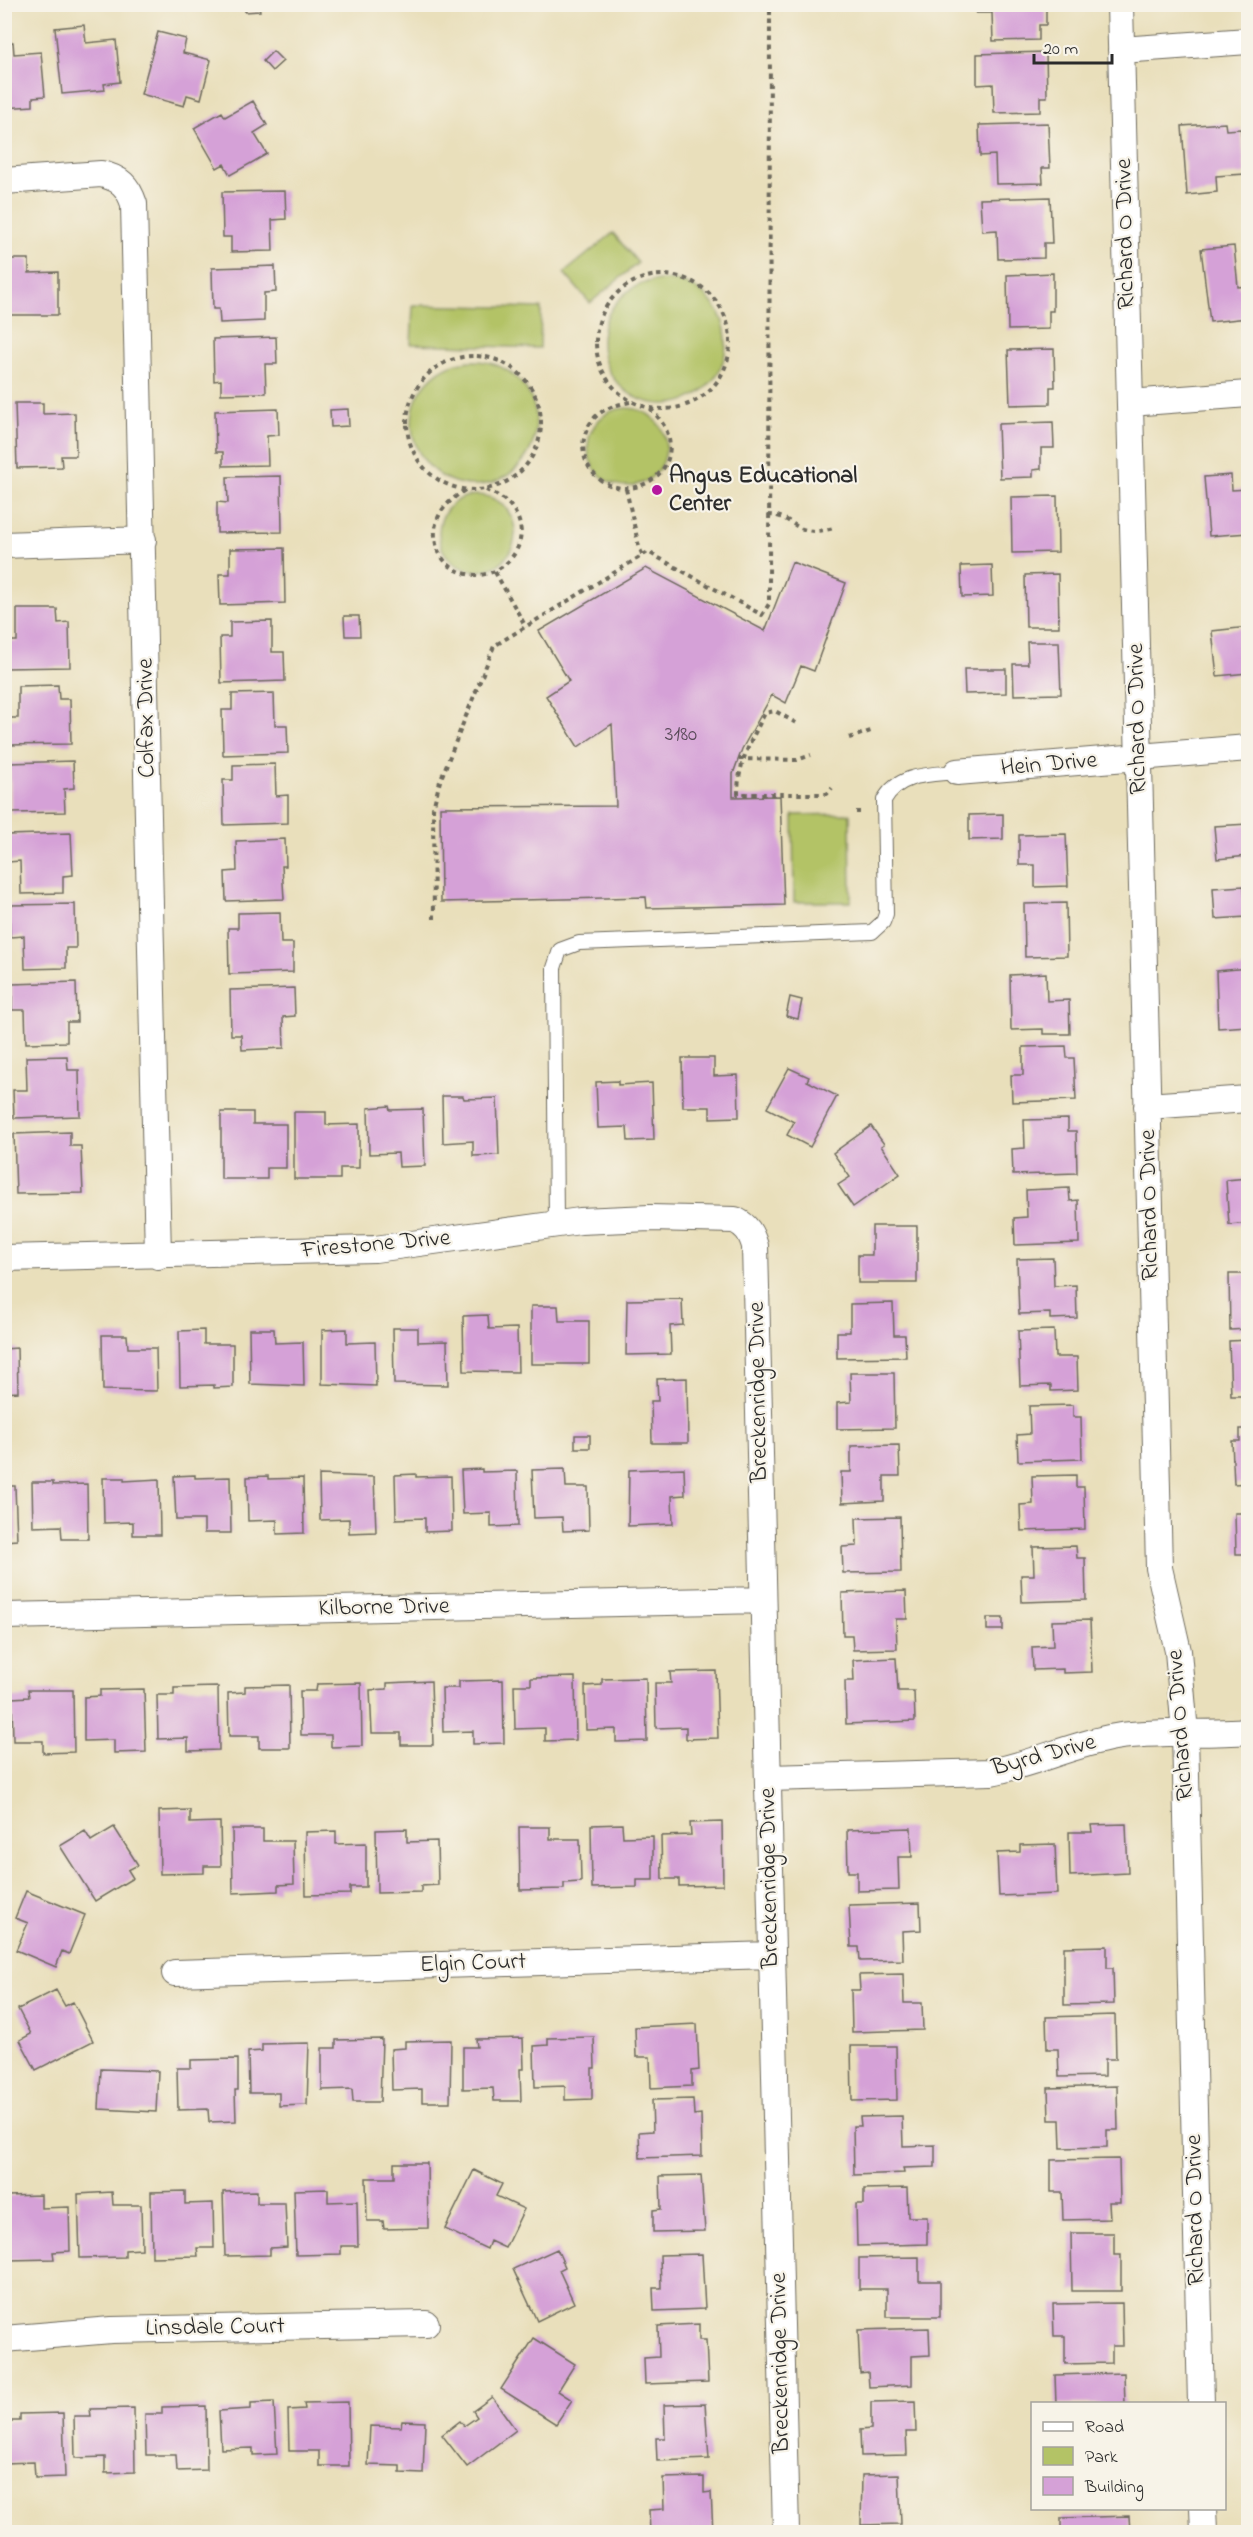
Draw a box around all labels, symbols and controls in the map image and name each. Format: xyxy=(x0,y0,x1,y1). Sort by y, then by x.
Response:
scale bar xyxy=(1034,27,1112,65)
text: 20 m xyxy=(1043,37,1078,63)
street label: Richard O Drive xyxy=(1107,158,1145,310)
place label: Angus Educational Center xyxy=(669,459,857,522)
marker: Angus Educational Center xyxy=(650,483,664,497)
street label: Richard O Drive xyxy=(1119,643,1157,795)
street label: Colfax Drive xyxy=(128,657,166,778)
house number: 3180 xyxy=(665,720,697,750)
street label: Hein Drive xyxy=(999,743,1099,787)
street label: Richard O Drive xyxy=(1131,1129,1169,1281)
street label: Firestone Drive xyxy=(299,1221,452,1269)
street label: Breckenridge Drive xyxy=(740,1301,778,1484)
street label: Kilborne Drive xyxy=(318,1589,450,1627)
street label: Richard O Drive xyxy=(1158,1648,1204,1802)
street label: Byrd Drive xyxy=(987,1725,1100,1788)
street label: Breckenridge Drive xyxy=(751,1787,789,1970)
street label: Elgin Court xyxy=(419,1945,527,1983)
street label: Richard O Drive xyxy=(1177,2134,1215,2286)
street label: Breckenridge Drive xyxy=(762,2272,800,2455)
street label: Linsdale Court xyxy=(145,2309,285,2347)
legend xyxy=(1031,2402,1226,2510)
text: Road xyxy=(1085,2415,1124,2441)
text: Park xyxy=(1085,2445,1118,2471)
text: Building xyxy=(1084,2475,1144,2502)

